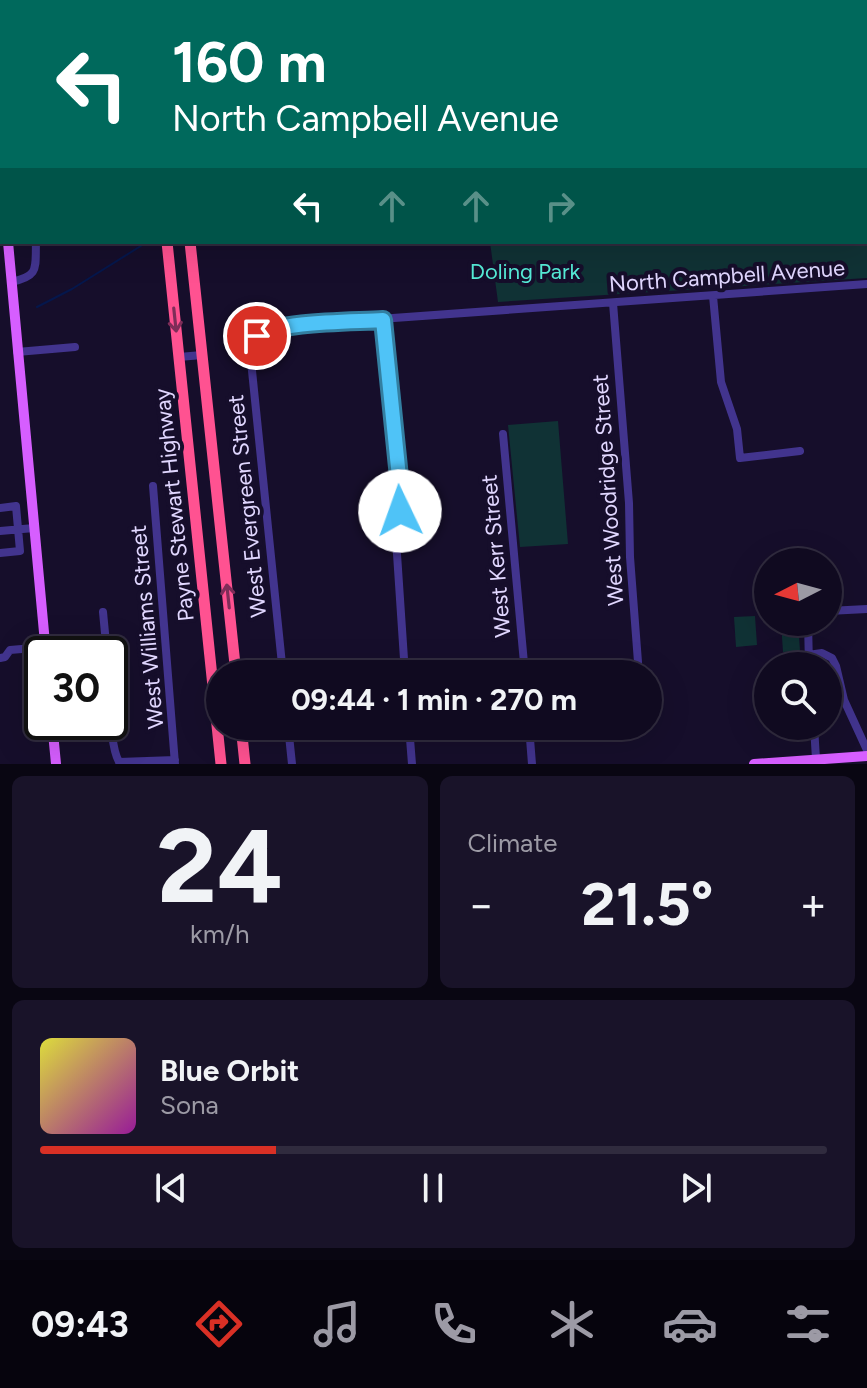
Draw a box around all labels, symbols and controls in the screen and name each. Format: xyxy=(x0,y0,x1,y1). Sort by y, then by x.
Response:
text: 160 m xyxy=(172,29,327,96)
icon: left xyxy=(40,32,144,136)
text: North Campbell Avenue xyxy=(172,97,559,140)
icon: left xyxy=(286,184,330,228)
icon: ahead xyxy=(370,184,414,228)
icon: ahead xyxy=(454,184,498,228)
icon: right xyxy=(538,184,582,228)
street label: North Campbell Avenue xyxy=(608,254,846,298)
park label: Doling Park xyxy=(470,258,580,285)
pin xyxy=(223,302,291,370)
one-way arrow xyxy=(167,306,182,333)
icon: arrive xyxy=(235,314,279,358)
street label: West Woodridge Street xyxy=(586,373,630,607)
street label: Payne Stewart Highway xyxy=(148,387,200,623)
street label: West Evergreen Street xyxy=(222,393,272,619)
position arrow xyxy=(358,469,442,553)
street label: West Kerr Street xyxy=(475,473,517,639)
street label: West Williams Street xyxy=(125,524,169,730)
north arrow xyxy=(754,548,842,636)
map controls xyxy=(754,548,842,740)
one-way arrow xyxy=(220,584,235,610)
speed limit sign: 30 xyxy=(24,636,128,740)
button: search xyxy=(754,652,842,740)
text: 09:44 · 1 min · 270 m xyxy=(291,681,577,718)
text: 24 xyxy=(157,803,283,928)
text: Climate xyxy=(468,827,557,859)
text: 21.5° xyxy=(581,868,713,940)
text: − xyxy=(468,878,495,931)
text: + xyxy=(800,878,827,931)
text: km/h xyxy=(190,918,249,950)
text: Blue Orbit xyxy=(160,1052,299,1089)
text: Sona xyxy=(160,1089,219,1121)
icon: previous xyxy=(149,1166,193,1210)
icon: pause xyxy=(411,1166,455,1210)
icon: next xyxy=(674,1166,718,1210)
icon: directions xyxy=(191,1296,247,1352)
icon: music xyxy=(309,1296,365,1352)
icon: phone xyxy=(426,1296,482,1352)
icon: climate xyxy=(544,1296,600,1352)
icon: car xyxy=(662,1296,718,1352)
icon: filters xyxy=(780,1296,836,1352)
text: 09:43 xyxy=(31,1303,129,1346)

